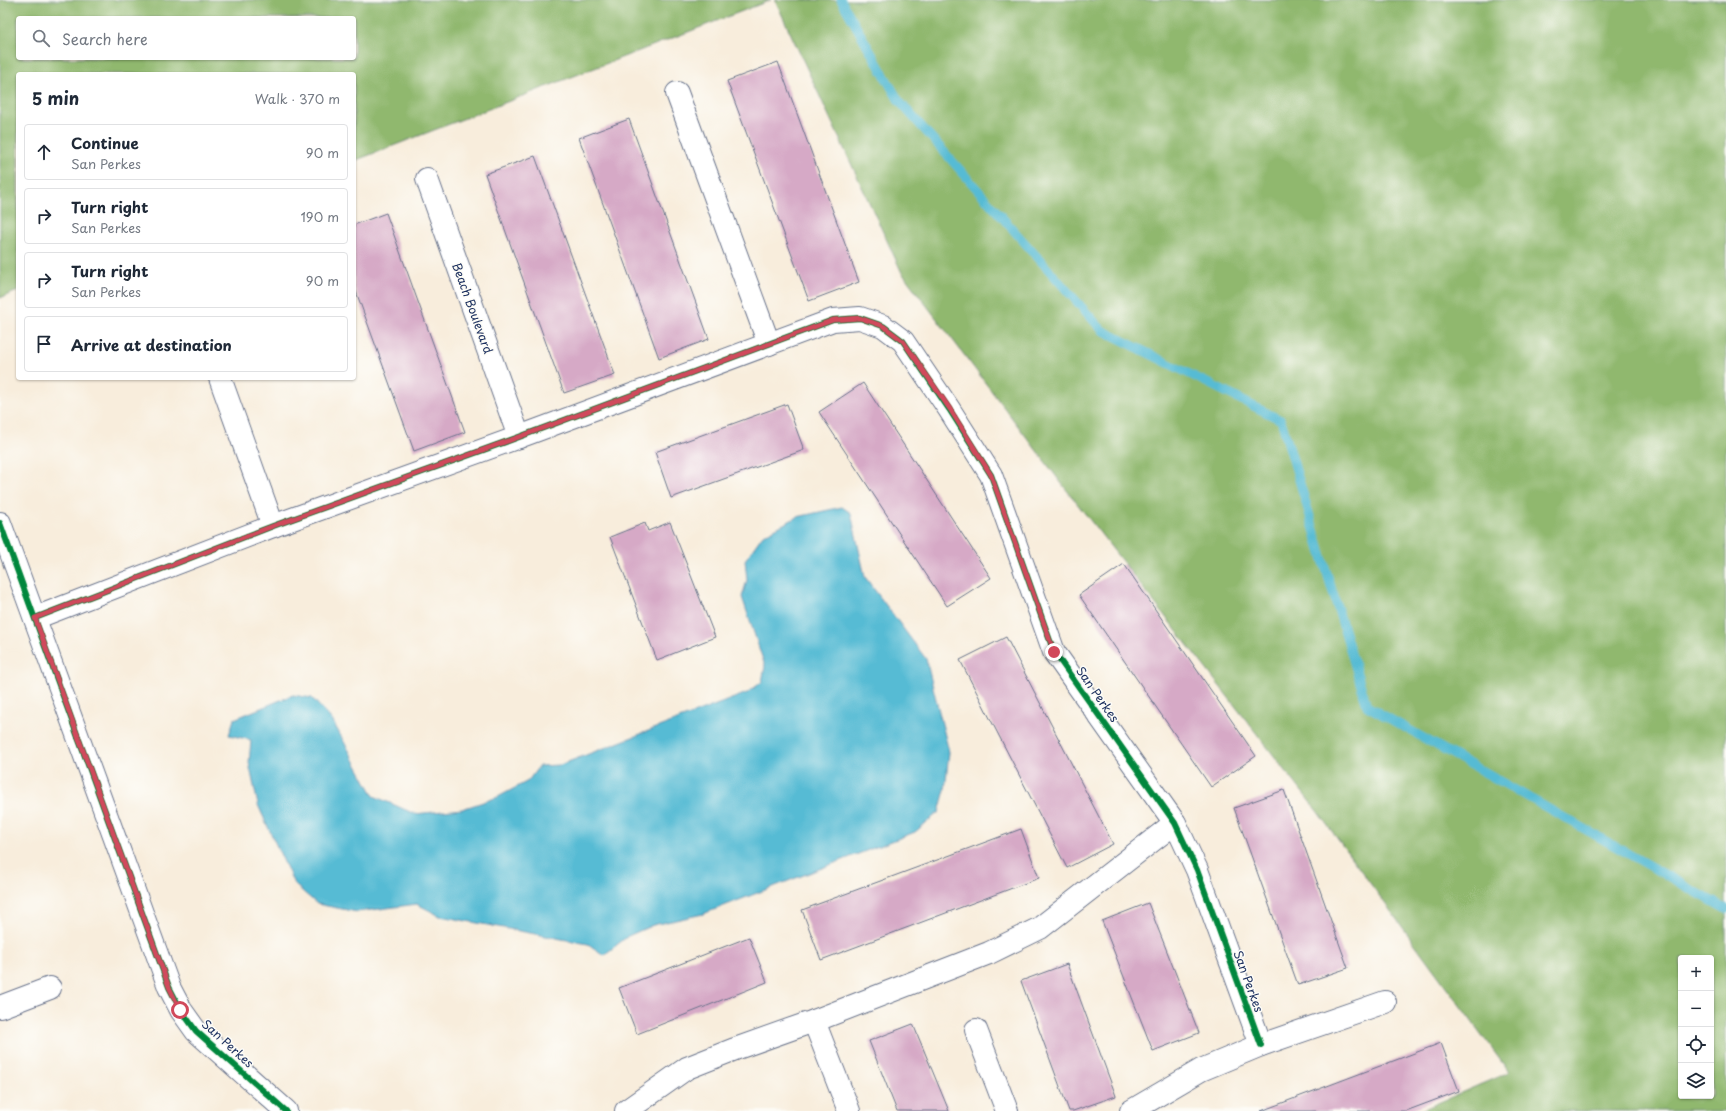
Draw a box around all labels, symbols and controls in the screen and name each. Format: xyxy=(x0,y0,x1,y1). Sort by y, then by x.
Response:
search box xyxy=(16,16,356,60)
icon: search xyxy=(30,27,52,49)
text: Search here xyxy=(62,27,148,50)
text: 5 min xyxy=(32,85,79,111)
text: Walk · 370 m xyxy=(255,89,340,108)
text: Continue xyxy=(71,131,139,154)
icon: ahead xyxy=(33,141,55,163)
text: 90 m xyxy=(306,143,339,162)
text: San Perkes xyxy=(71,154,141,173)
text: Turn right xyxy=(71,195,148,218)
icon: right xyxy=(33,205,55,227)
text: 190 m xyxy=(300,207,339,226)
text: San Perkes xyxy=(71,218,141,237)
text: Turn right xyxy=(71,259,148,282)
street label: Beach Boulevard xyxy=(448,260,498,357)
icon: right xyxy=(33,269,55,291)
text: 90 m xyxy=(306,271,339,290)
text: San Perkes xyxy=(71,282,141,301)
icon: arrive xyxy=(33,333,55,355)
text: Arrive at destination xyxy=(71,333,232,356)
route end xyxy=(1045,643,1063,661)
street label: San Perkes xyxy=(1072,662,1124,726)
street label: San Perkes xyxy=(1230,948,1269,1015)
map controls xyxy=(1678,955,1714,1099)
button: + xyxy=(1678,955,1714,991)
button: − xyxy=(1678,991,1714,1027)
route start xyxy=(171,1001,189,1019)
street label: San Perkes xyxy=(198,1015,258,1072)
button: locate xyxy=(1678,1027,1714,1063)
button: layers xyxy=(1678,1063,1714,1099)

